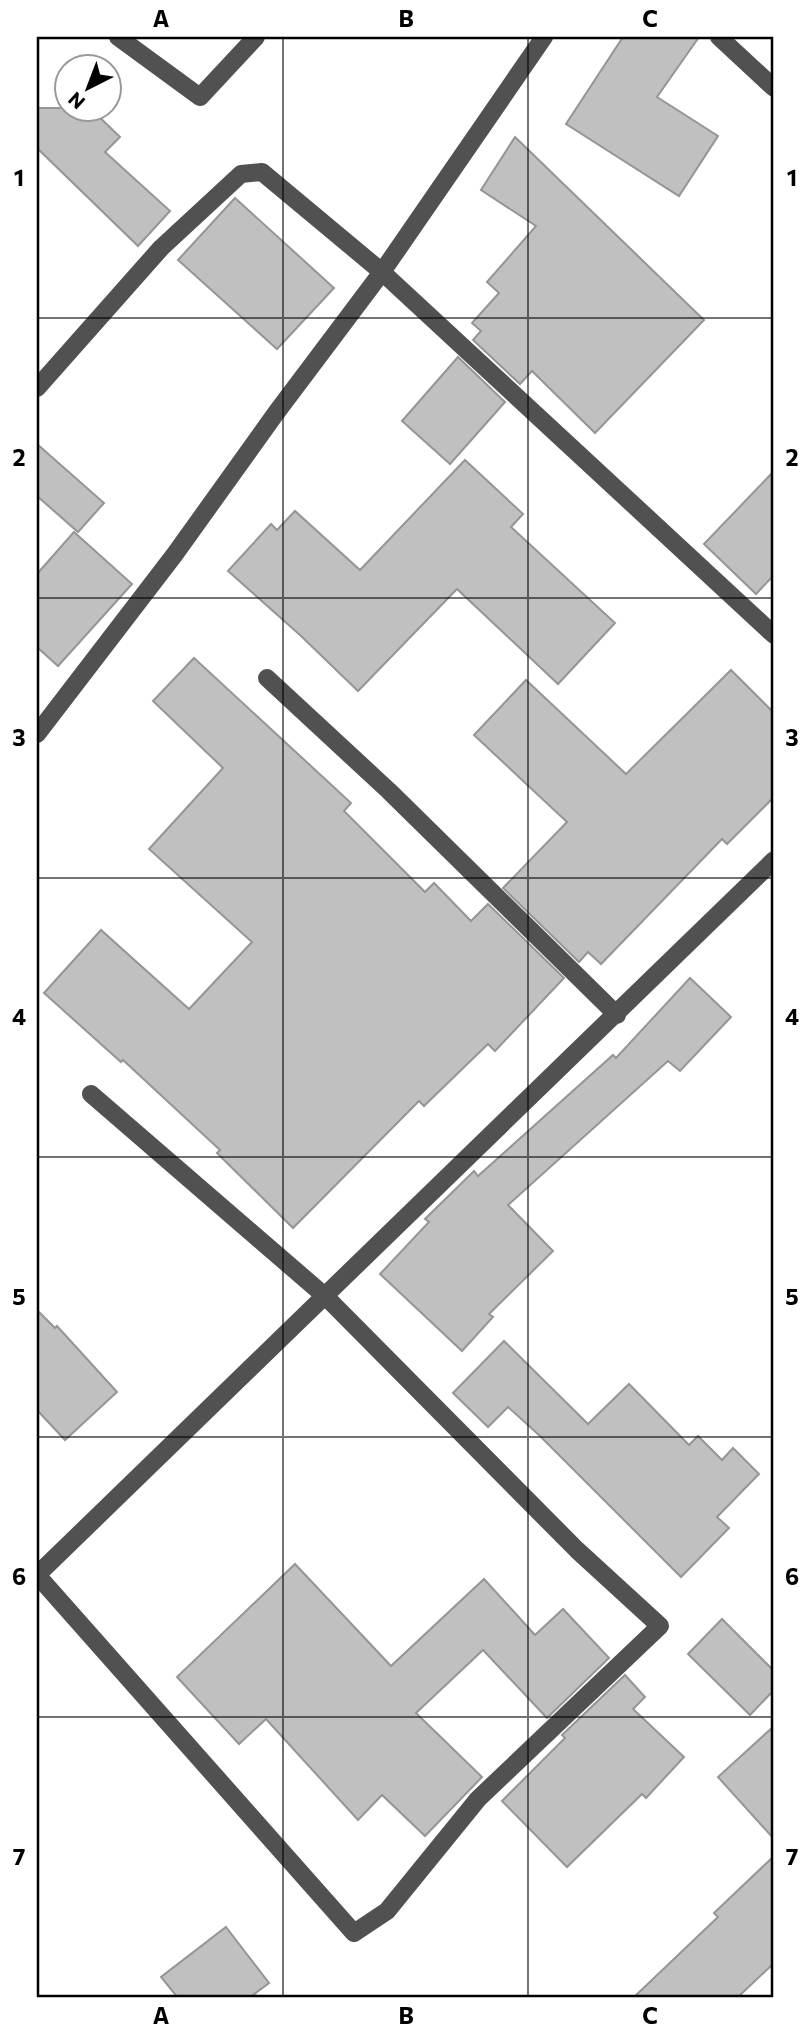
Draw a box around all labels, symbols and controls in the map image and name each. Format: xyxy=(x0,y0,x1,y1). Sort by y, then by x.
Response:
text: A xyxy=(153,4,170,32)
text: B xyxy=(398,4,414,32)
text: C xyxy=(642,4,658,32)
north arrow xyxy=(52,52,122,122)
text: N xyxy=(63,88,89,114)
text: 1 xyxy=(14,163,24,191)
text: 1 xyxy=(787,163,797,191)
text: 2 xyxy=(12,443,26,471)
text: 2 xyxy=(785,443,799,471)
text: 3 xyxy=(12,723,26,751)
text: 3 xyxy=(785,723,799,751)
text: 4 xyxy=(12,1002,26,1030)
text: 4 xyxy=(785,1002,799,1030)
text: 5 xyxy=(12,1282,26,1310)
text: 5 xyxy=(785,1282,799,1310)
text: 6 xyxy=(12,1562,26,1590)
text: 6 xyxy=(785,1562,799,1590)
text: 7 xyxy=(13,1842,25,1870)
text: 7 xyxy=(786,1842,798,1870)
text: A xyxy=(153,2001,170,2029)
text: B xyxy=(398,2001,414,2029)
text: C xyxy=(642,2001,658,2029)

